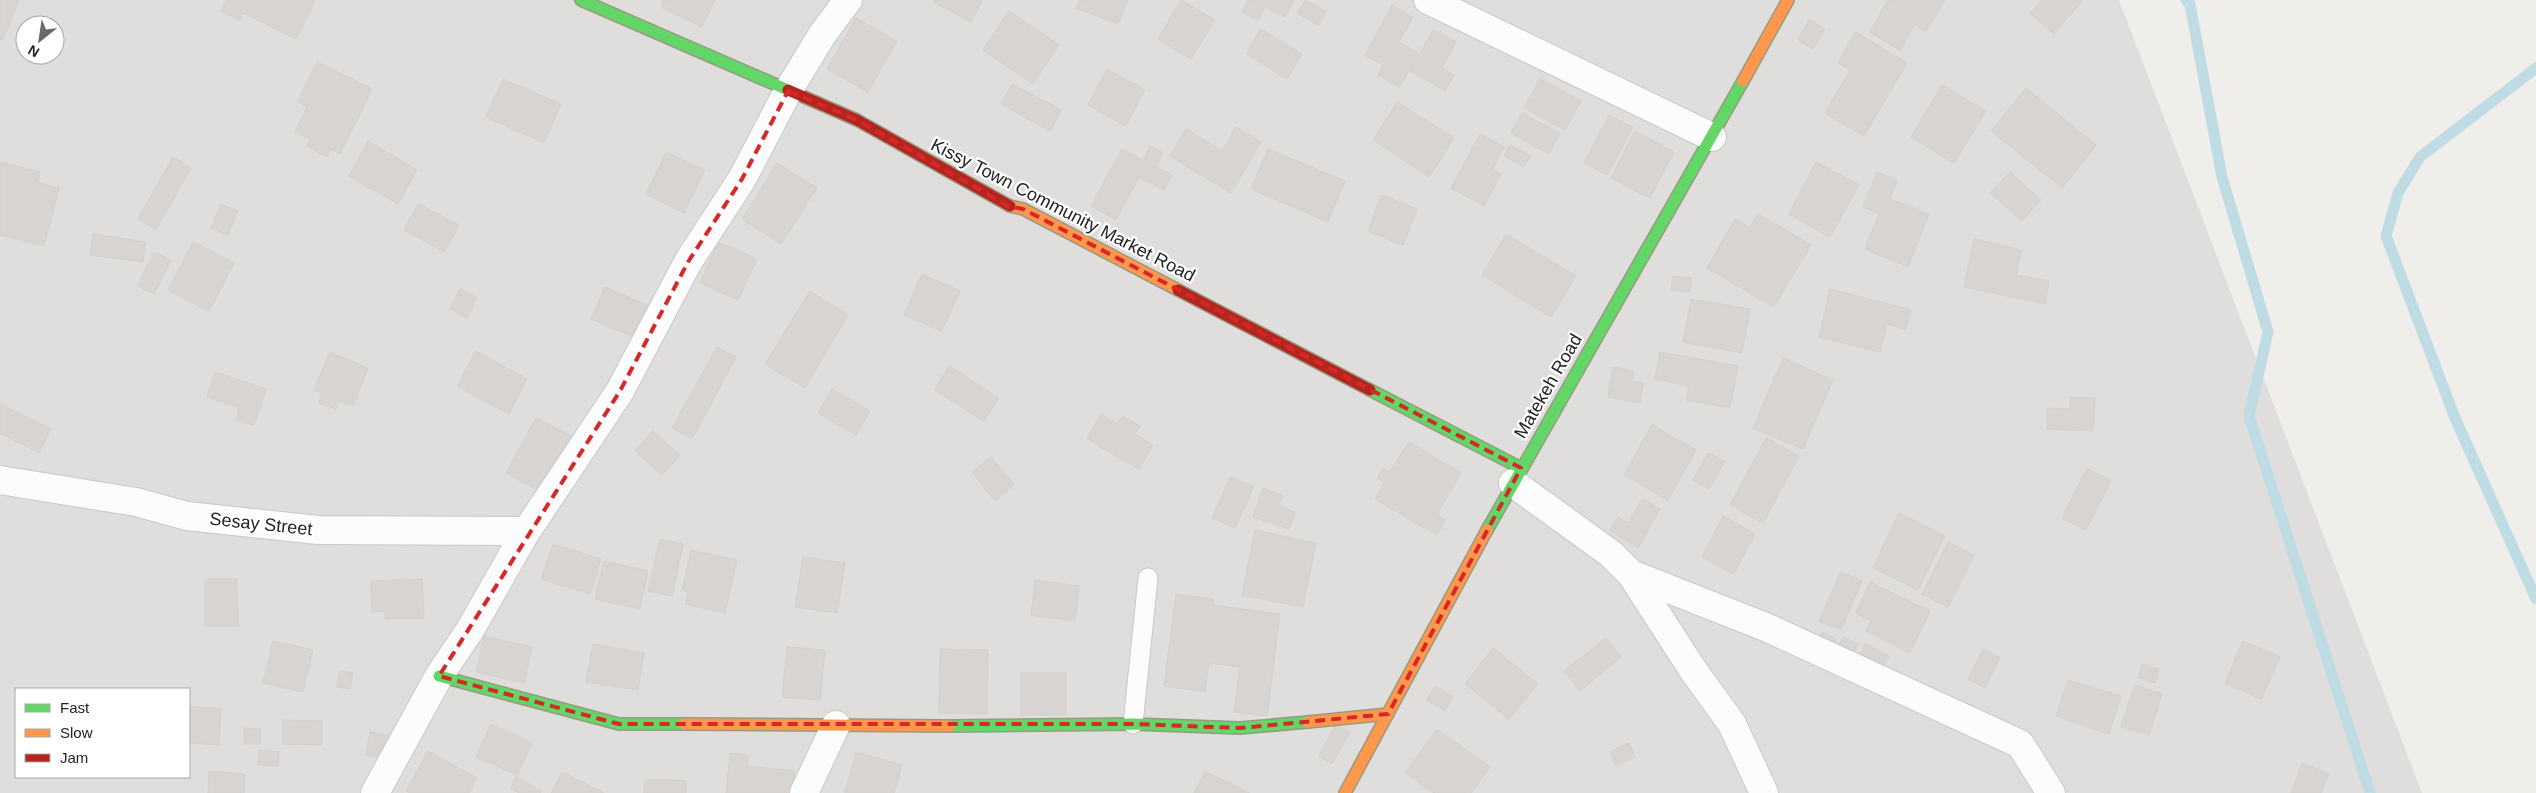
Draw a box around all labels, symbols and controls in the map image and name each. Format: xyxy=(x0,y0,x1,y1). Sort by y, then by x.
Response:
north arrow xyxy=(15,15,65,65)
text: N xyxy=(25,42,42,61)
street label: Kissy Town Community Market Road xyxy=(928,134,1198,286)
street label: Matekeh Road xyxy=(1510,330,1586,442)
street label: Sesay Street xyxy=(209,509,313,539)
legend xyxy=(15,688,190,778)
text: Fast xyxy=(60,699,90,716)
text: Slow xyxy=(60,724,93,741)
text: Jam xyxy=(60,749,88,766)

